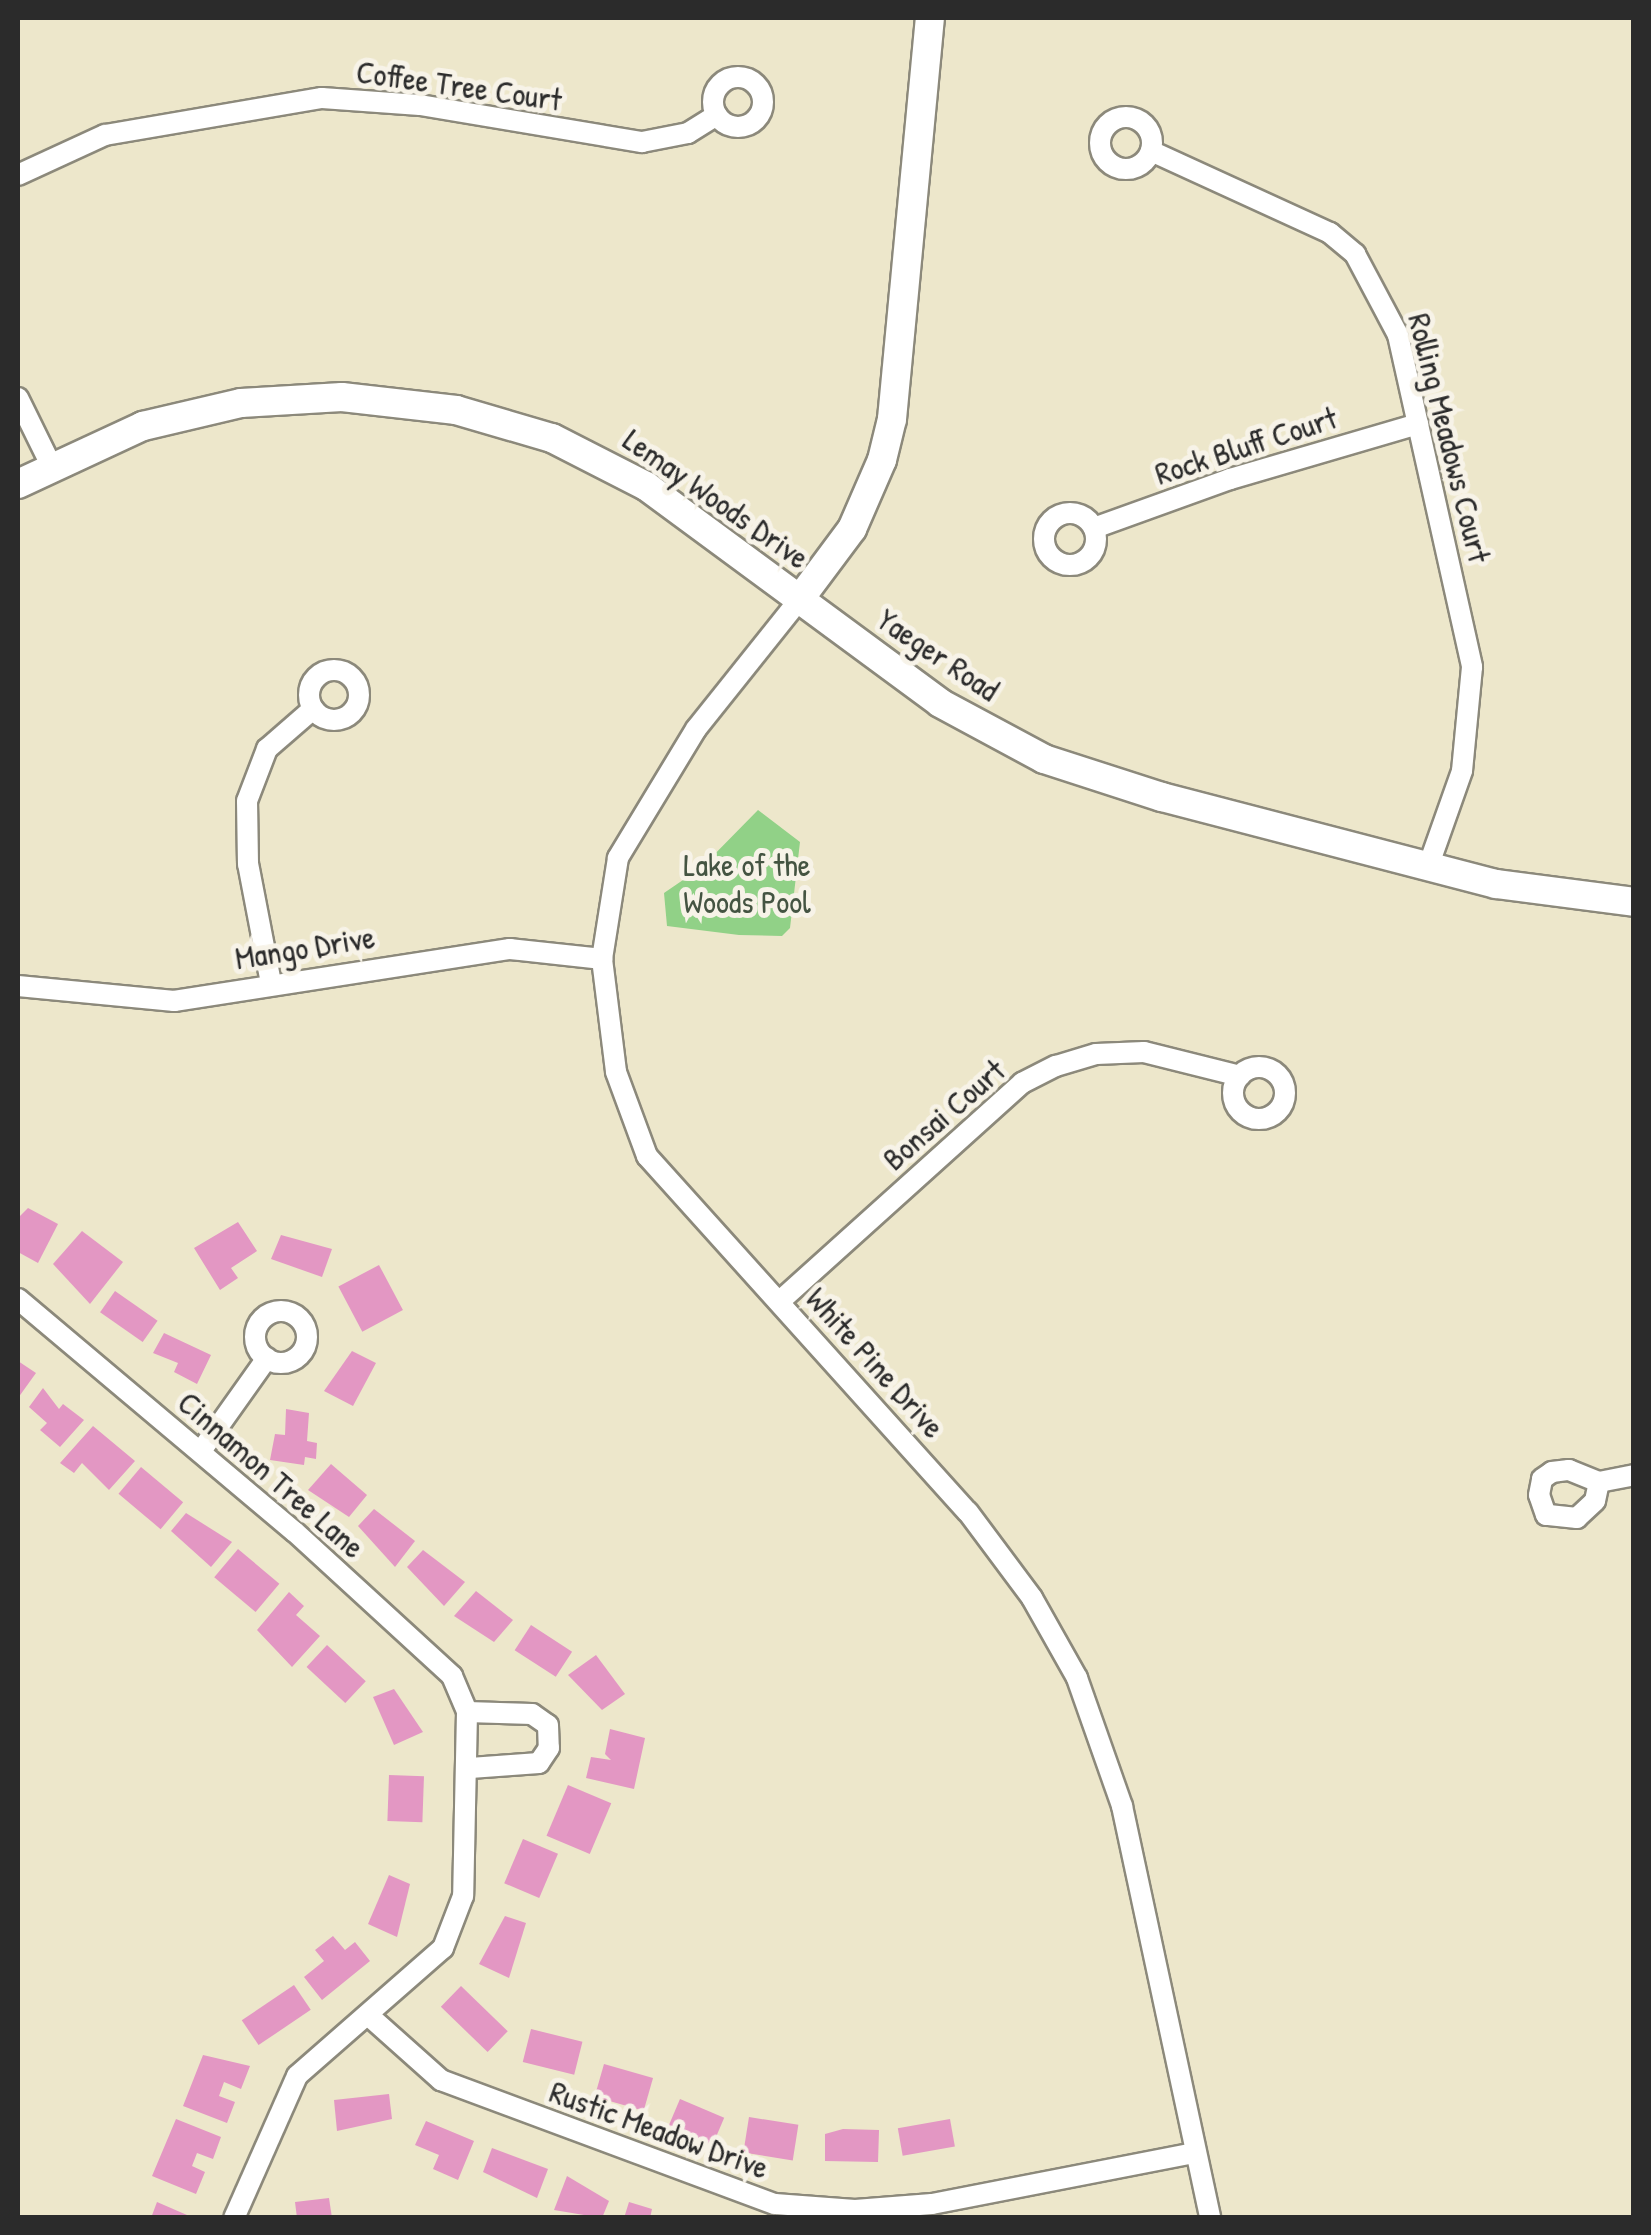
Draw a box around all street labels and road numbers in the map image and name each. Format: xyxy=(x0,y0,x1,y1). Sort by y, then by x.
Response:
street label: Coffee Tree Court xyxy=(354,53,564,119)
street label: Rolling Meadows Court xyxy=(1400,310,1498,566)
street label: Rock Bluff Court xyxy=(1150,399,1342,493)
street label: Lemay Woods Drive xyxy=(616,421,816,577)
street label: Yaeger Road xyxy=(870,600,1006,710)
street label: Mango Drive xyxy=(232,918,378,978)
street label: Bonsai Court xyxy=(875,1051,1013,1179)
street label: White Pine Drive xyxy=(798,1280,952,1446)
street label: Cinnamon Tree Lane xyxy=(170,1384,372,1566)
street label: Rustic Meadow Drive xyxy=(545,2073,773,2187)

